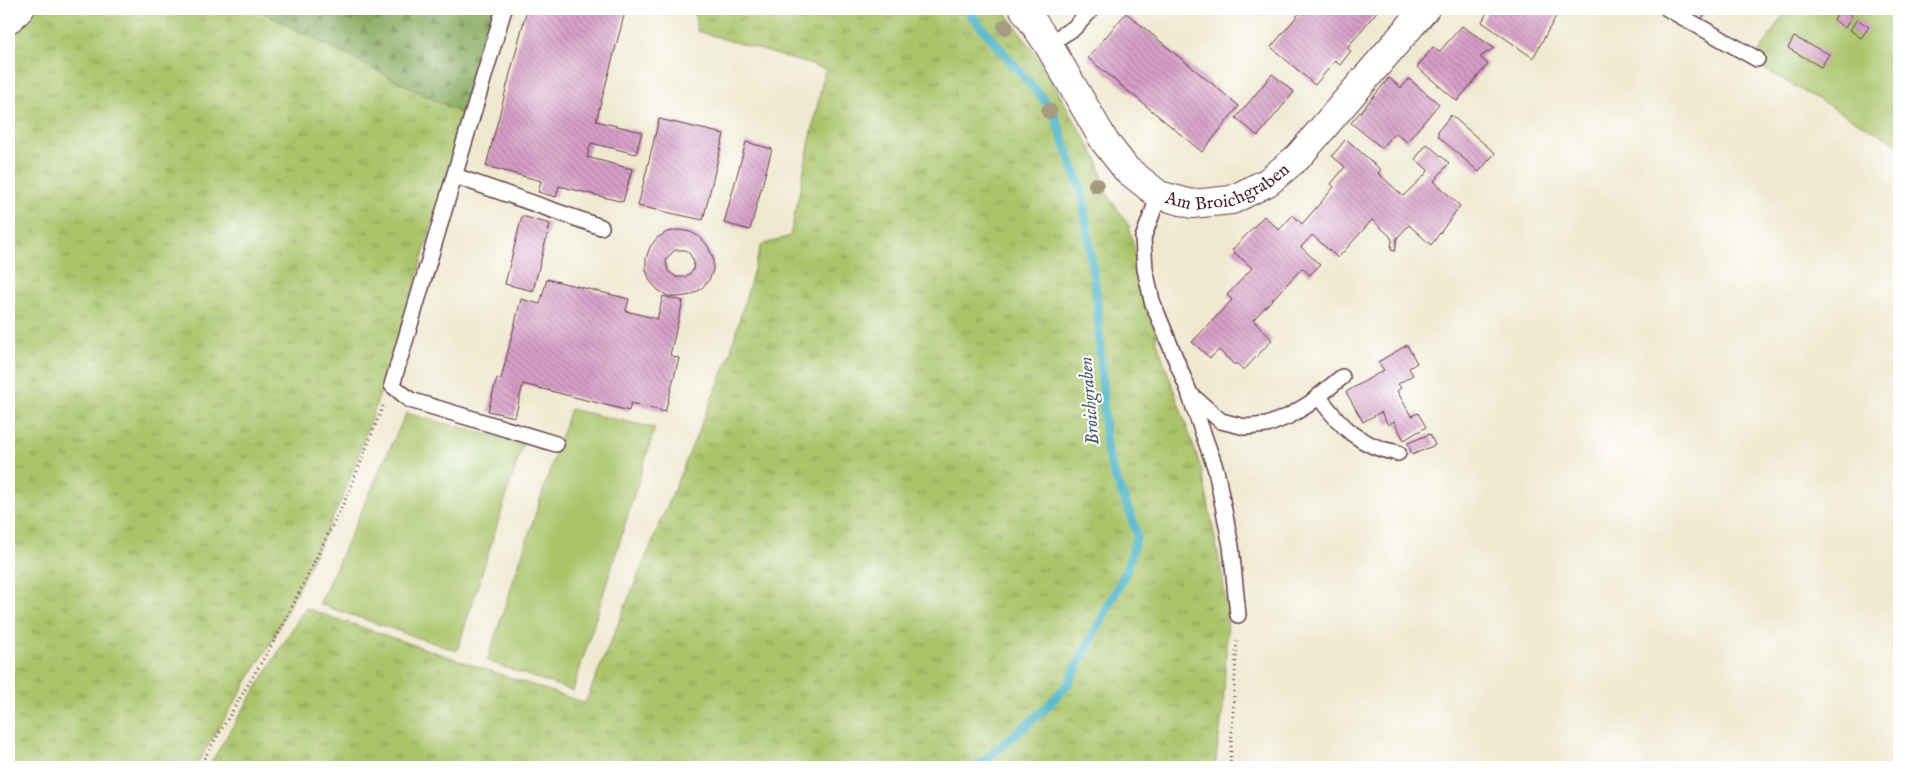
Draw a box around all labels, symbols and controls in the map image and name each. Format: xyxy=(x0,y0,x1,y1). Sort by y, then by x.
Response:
street label: Am Broichgraben xyxy=(1161,159,1295,217)
water label: Broichgraben xyxy=(1074,355,1106,446)

